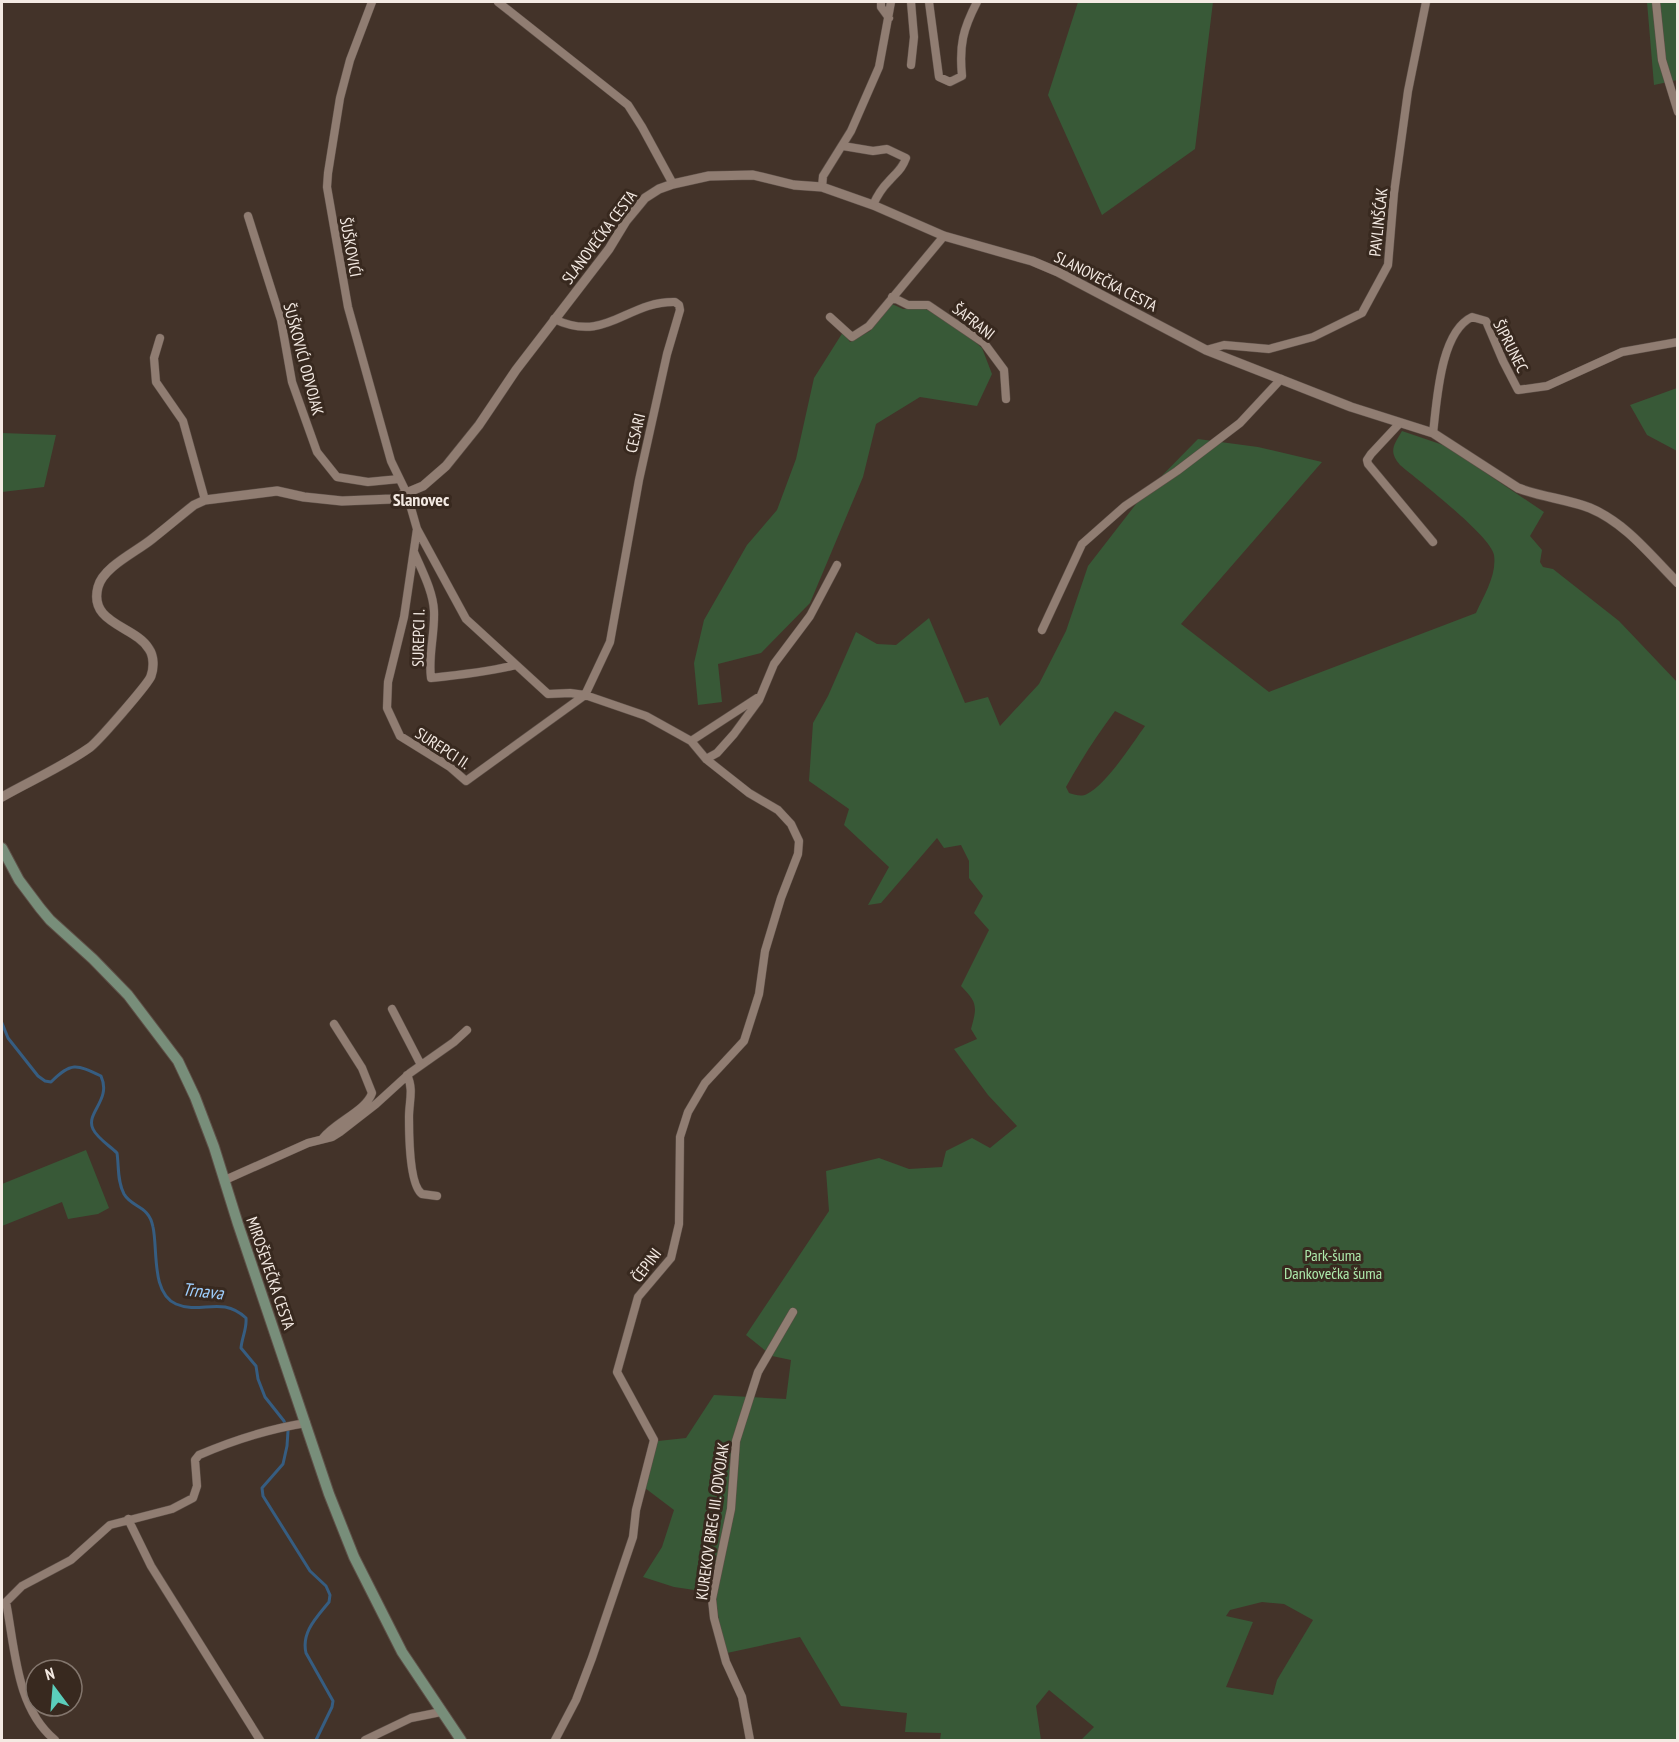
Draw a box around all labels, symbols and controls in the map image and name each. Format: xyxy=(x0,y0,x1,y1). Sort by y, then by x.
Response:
street label: SLANOVEČKA CESTA xyxy=(557,186,641,288)
street label: PAVLINŠĆAK xyxy=(1364,187,1392,257)
street label: ŠUŠKOVIĆI xyxy=(336,216,366,278)
street label: SLANOVEČKA CESTA xyxy=(1051,247,1161,316)
street label: ŠAFRANI xyxy=(949,298,999,344)
street label: ŠUŠKOVIĆI ODVOJAK xyxy=(279,301,329,417)
street label: ŠIPRUNEC xyxy=(1489,316,1533,376)
street label: CESARI xyxy=(621,411,649,455)
district label: Slanovec xyxy=(393,488,450,511)
street label: SUREPCI I. xyxy=(407,609,429,667)
street label: SUREPCI II. xyxy=(412,723,474,773)
street label: MIROŠEVEČKA CESTA xyxy=(242,1214,300,1332)
street label: ČEPINI xyxy=(627,1244,665,1286)
park label: Park-šuma Dankovečka šuma xyxy=(1284,1245,1382,1283)
water label: Trnava xyxy=(182,1277,225,1305)
street label: KUREKOV BREG III. ODVOJAK xyxy=(691,1441,733,1601)
north arrow xyxy=(24,1658,84,1718)
text: N xyxy=(43,1663,57,1684)

